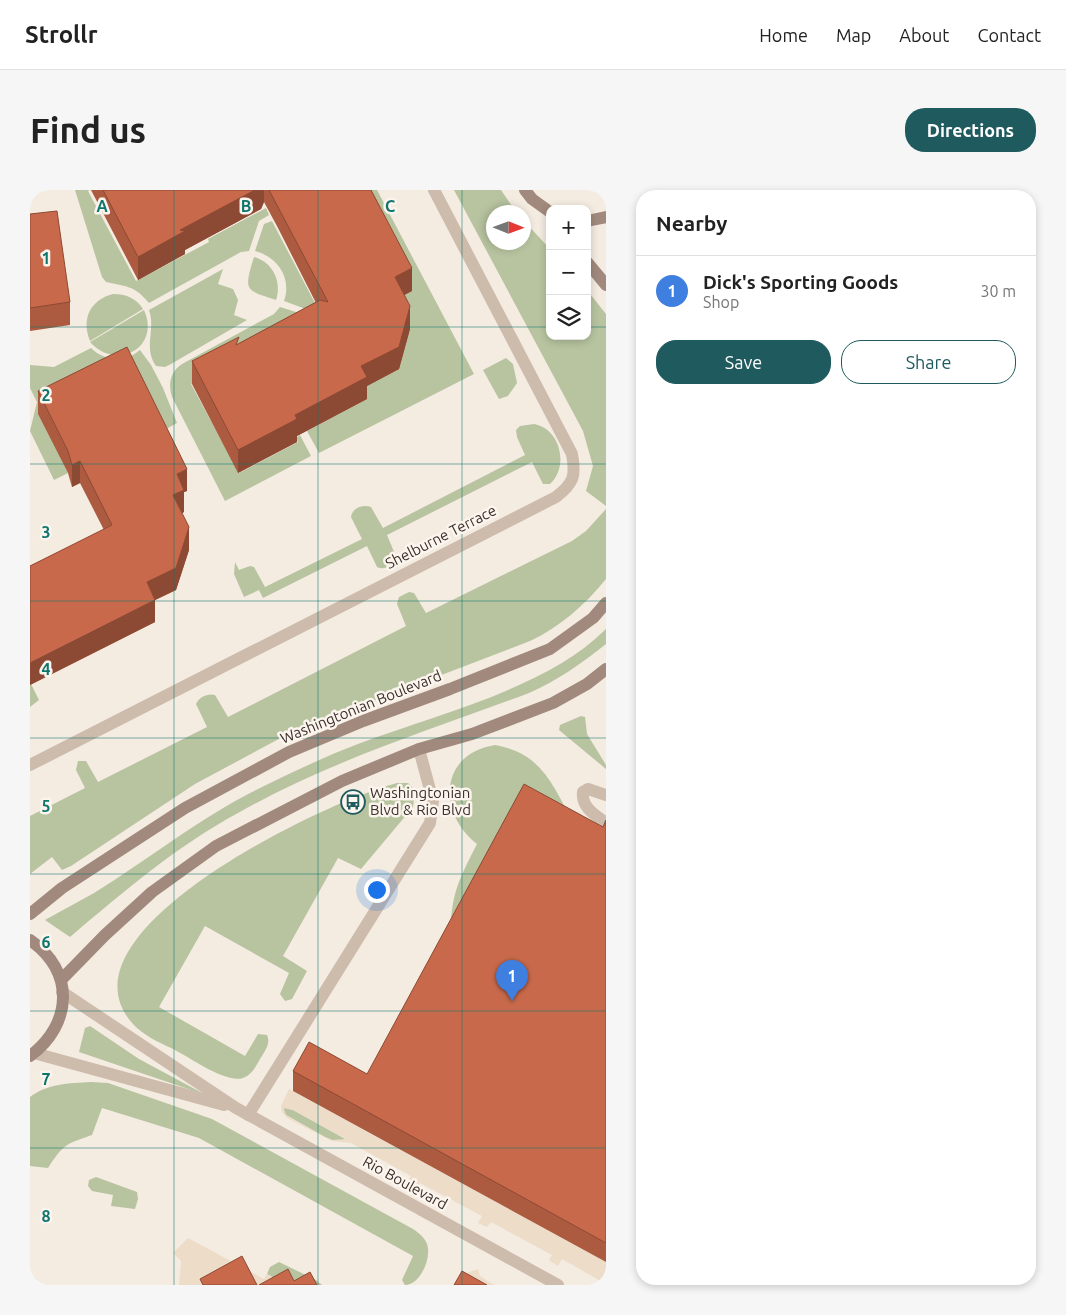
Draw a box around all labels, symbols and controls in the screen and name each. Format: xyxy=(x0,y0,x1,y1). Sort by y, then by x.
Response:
text: Strollr xyxy=(25,21,98,48)
text: Home xyxy=(759,25,808,45)
text: Map xyxy=(836,25,871,45)
text: About xyxy=(899,25,949,45)
text: Contact xyxy=(977,25,1041,45)
button: Directions xyxy=(905,108,1036,152)
text: Find us xyxy=(30,110,146,150)
text: A xyxy=(96,197,108,215)
text: B xyxy=(241,197,251,215)
text: C xyxy=(385,197,395,215)
north arrow xyxy=(486,205,531,250)
map controls xyxy=(546,205,591,340)
button: + xyxy=(546,205,591,250)
text: Nearby xyxy=(656,211,727,235)
text: 1 xyxy=(41,249,51,267)
button: − xyxy=(546,250,591,295)
text: Dick's Sporting Goods xyxy=(703,271,898,293)
text: 1 xyxy=(667,282,677,300)
text: 30 m xyxy=(980,282,1016,300)
text: Shop xyxy=(703,293,739,311)
button: layers xyxy=(546,295,591,340)
button: Save xyxy=(656,340,831,384)
button: Share xyxy=(841,340,1016,384)
text: 2 xyxy=(41,386,51,404)
street label: Shelburne Terrace xyxy=(383,501,499,572)
text: 3 xyxy=(41,523,51,541)
text: 4 xyxy=(41,660,51,678)
street label: Washingtonian Boulevard xyxy=(278,666,444,747)
place label: Washingtonian Blvd & Rio Blvd xyxy=(370,784,471,818)
bus stop icon: Washingtonian Blvd & Rio Blvd xyxy=(340,789,366,815)
text: 5 xyxy=(41,797,51,815)
your location xyxy=(364,877,390,903)
text: 6 xyxy=(41,933,51,951)
pin: 1 xyxy=(496,960,528,1001)
text: 7 xyxy=(41,1070,51,1088)
street label: Rio Boulevard xyxy=(360,1152,450,1213)
text: 8 xyxy=(41,1207,51,1225)

